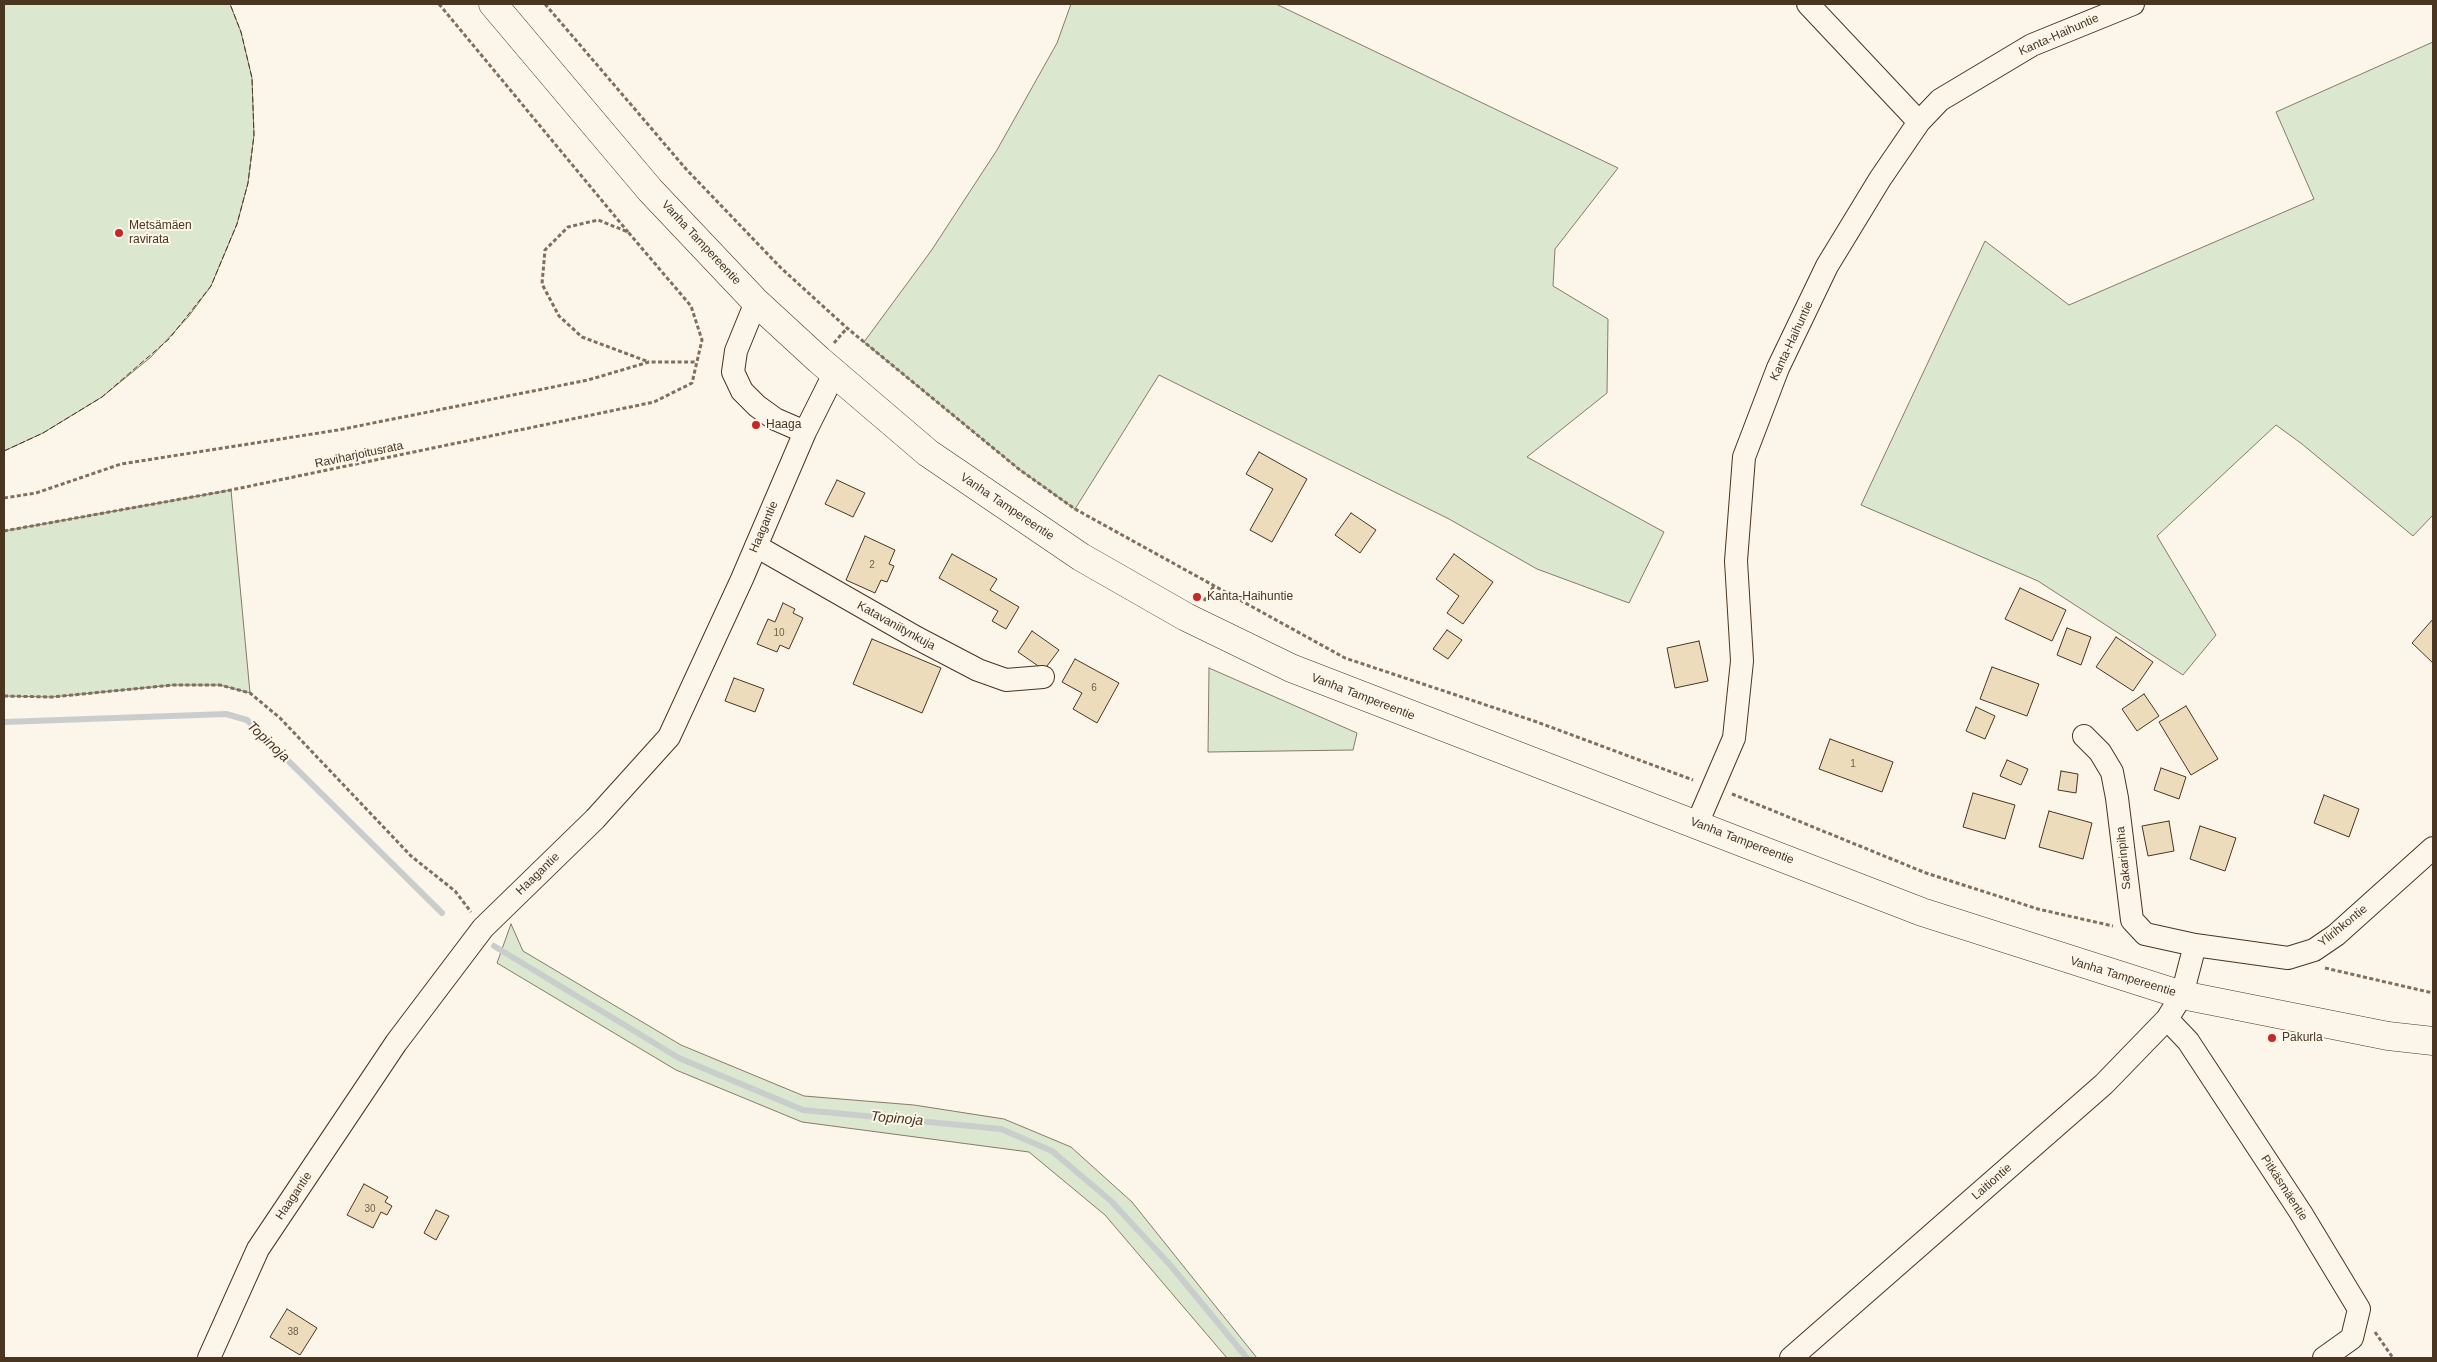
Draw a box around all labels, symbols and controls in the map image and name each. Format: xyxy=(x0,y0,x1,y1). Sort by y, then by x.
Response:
street label: Kanta-Haihuntie xyxy=(2017,11,2101,59)
street label: Vanha Tampereentie xyxy=(658,198,744,288)
place label: Metsämäen ravirata xyxy=(129,219,192,247)
marker: Metsämäen ravirata xyxy=(113,227,125,239)
street label: Kanta-Haihuntie xyxy=(1767,299,1817,383)
place label: Haaga xyxy=(766,418,801,432)
marker: Haaga xyxy=(750,419,762,431)
street label: Raviharjoitusrata xyxy=(313,439,405,471)
street label: Vanha Tampereentie xyxy=(957,470,1057,544)
street label: Haagantie xyxy=(747,499,781,555)
house number: 2 xyxy=(869,559,875,571)
place label: Kanta-Haihuntie xyxy=(1207,590,1293,604)
marker: Kanta-Haihuntie xyxy=(1191,591,1203,603)
street label: Katavaniitynkuja xyxy=(854,599,938,653)
house number: 10 xyxy=(773,627,785,639)
street label: Vanha Tampereentie xyxy=(1309,671,1417,723)
house number: 6 xyxy=(1091,682,1097,694)
water label: Topinoja xyxy=(243,718,293,766)
house number: 1 xyxy=(1850,758,1856,770)
street label: Vanha Tampereentie xyxy=(1688,815,1796,867)
street label: Sakarinpiha xyxy=(2114,826,2134,890)
street label: Haagantie xyxy=(513,850,563,898)
street label: Ylirihkontie xyxy=(2316,902,2370,950)
street label: Vanha Tampereentie xyxy=(2068,954,2178,1000)
place label: Pakurla xyxy=(2282,1031,2323,1045)
marker: Pakurla xyxy=(2266,1032,2278,1044)
water label: Topinoja xyxy=(870,1108,924,1130)
street label: Pitkäsmäentie xyxy=(2257,1152,2311,1224)
street label: Laitiontie xyxy=(1969,1161,2015,1203)
street label: Haagantie xyxy=(273,1169,315,1223)
house number: 30 xyxy=(364,1203,376,1215)
house number: 38 xyxy=(287,1326,299,1338)

